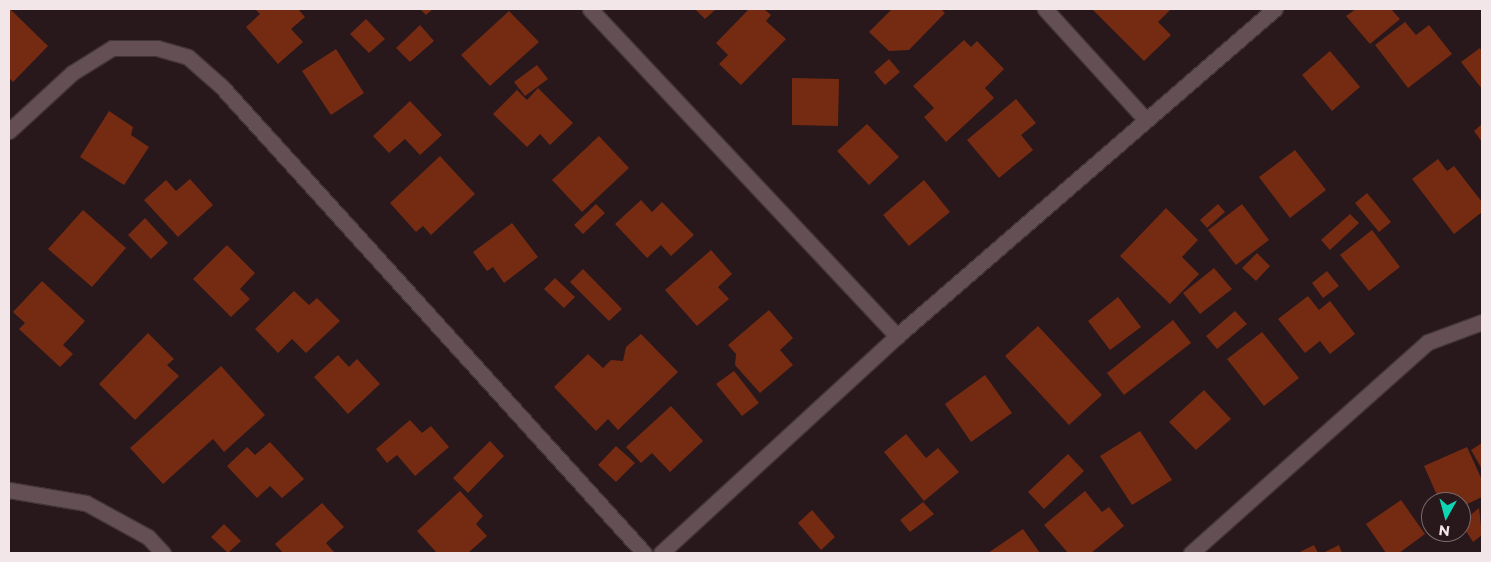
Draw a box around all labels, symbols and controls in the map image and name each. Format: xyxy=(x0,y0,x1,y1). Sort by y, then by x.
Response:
north arrow xyxy=(1421,492,1471,542)
text: N xyxy=(1438,521,1451,541)

